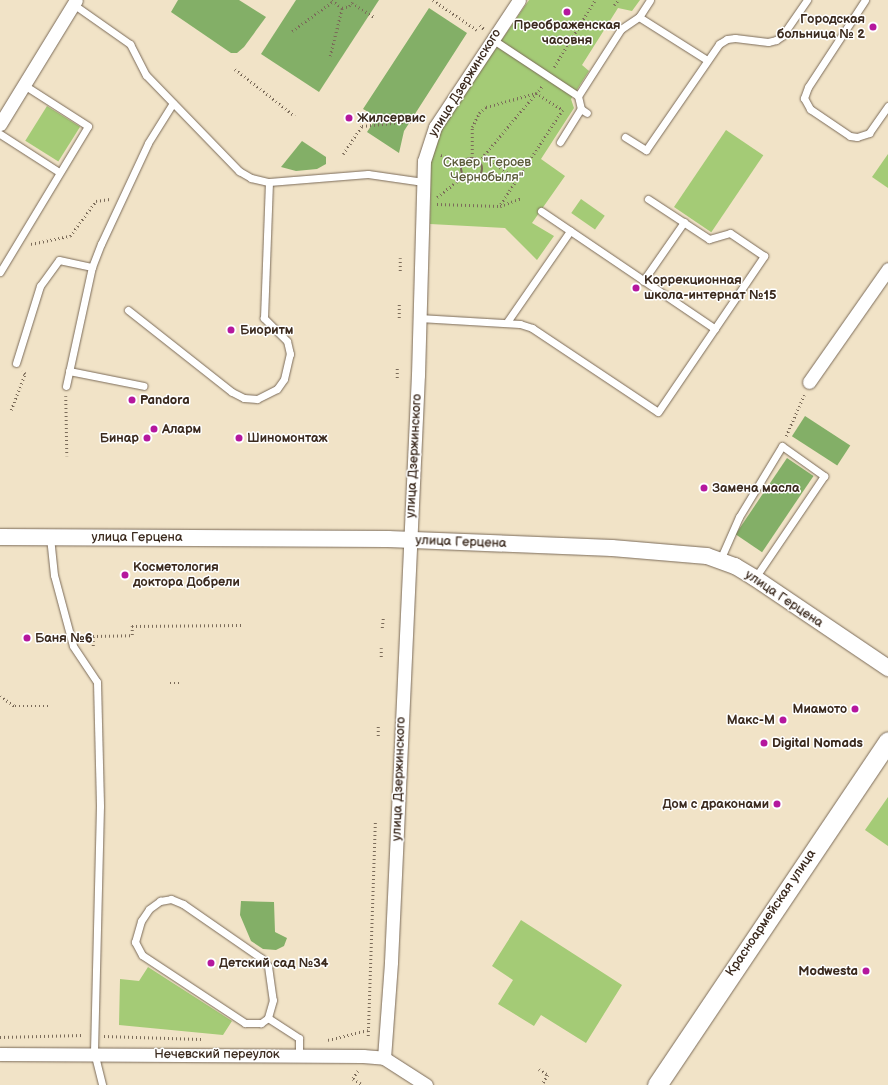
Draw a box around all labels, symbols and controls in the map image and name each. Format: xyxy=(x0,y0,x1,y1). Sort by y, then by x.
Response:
marker: Преображенская часовня xyxy=(562,7,572,17)
place label: Городская больница № 2 xyxy=(777,12,865,43)
place label: Преображенская часовня xyxy=(513,18,621,49)
marker: Городская больница № 2 xyxy=(868,22,878,32)
street label: улица Дзержинского xyxy=(425,26,505,140)
place label: Жилсервис xyxy=(357,110,426,126)
marker: Жилсервис xyxy=(344,113,354,123)
park label: Сквер "Героев Чернобыля" xyxy=(443,155,531,186)
place label: Коррекционная школа-интернат №15 xyxy=(644,273,777,304)
marker: Коррекционная школа-интернат №15 xyxy=(631,283,641,293)
place label: Биоритм xyxy=(240,322,294,338)
marker: Биоритм xyxy=(225,324,237,336)
place label: Pandora xyxy=(140,392,190,408)
street label: улица Дзержинского xyxy=(403,393,425,519)
marker: Pandora xyxy=(127,395,137,405)
place label: Аларм xyxy=(162,421,201,437)
marker: Аларм xyxy=(149,424,159,434)
place label: Бинар xyxy=(100,430,139,446)
place label: Шиномонтаж xyxy=(247,430,328,446)
marker: Бинар xyxy=(142,433,152,443)
marker: Шиномонтаж xyxy=(234,433,244,443)
place label: Замена масла xyxy=(712,480,800,496)
marker: Замена масла xyxy=(699,483,709,493)
street label: улица Герцена xyxy=(91,529,183,545)
street label: улица Герцена xyxy=(415,533,507,551)
place label: Косметология доктора Добрели xyxy=(133,560,240,591)
street label: улица Герцена xyxy=(742,567,826,631)
marker: Косметология доктора Добрели xyxy=(120,570,130,580)
place label: Баня №6 xyxy=(35,630,93,646)
marker: Баня №6 xyxy=(22,633,32,643)
place label: Миамото xyxy=(792,701,847,717)
marker: Миамото xyxy=(850,704,860,714)
place label: Макс-М xyxy=(727,712,775,728)
marker: Макс-М xyxy=(778,715,788,725)
street label: улица Дзержинского xyxy=(389,717,409,841)
place label: Digital Nomads xyxy=(772,735,863,751)
marker: Digital Nomads xyxy=(759,738,769,748)
place label: Дом с драконами xyxy=(662,796,769,812)
marker: Дом с драконами xyxy=(772,799,782,809)
street label: Красноармейская улица xyxy=(723,847,819,979)
place label: Детский сад №34 xyxy=(219,955,328,971)
marker: Детский сад №34 xyxy=(206,958,216,968)
place label: Modwesta xyxy=(798,963,858,979)
marker: Modwesta xyxy=(861,966,871,976)
street label: Нечевский переулок xyxy=(154,1046,280,1062)

